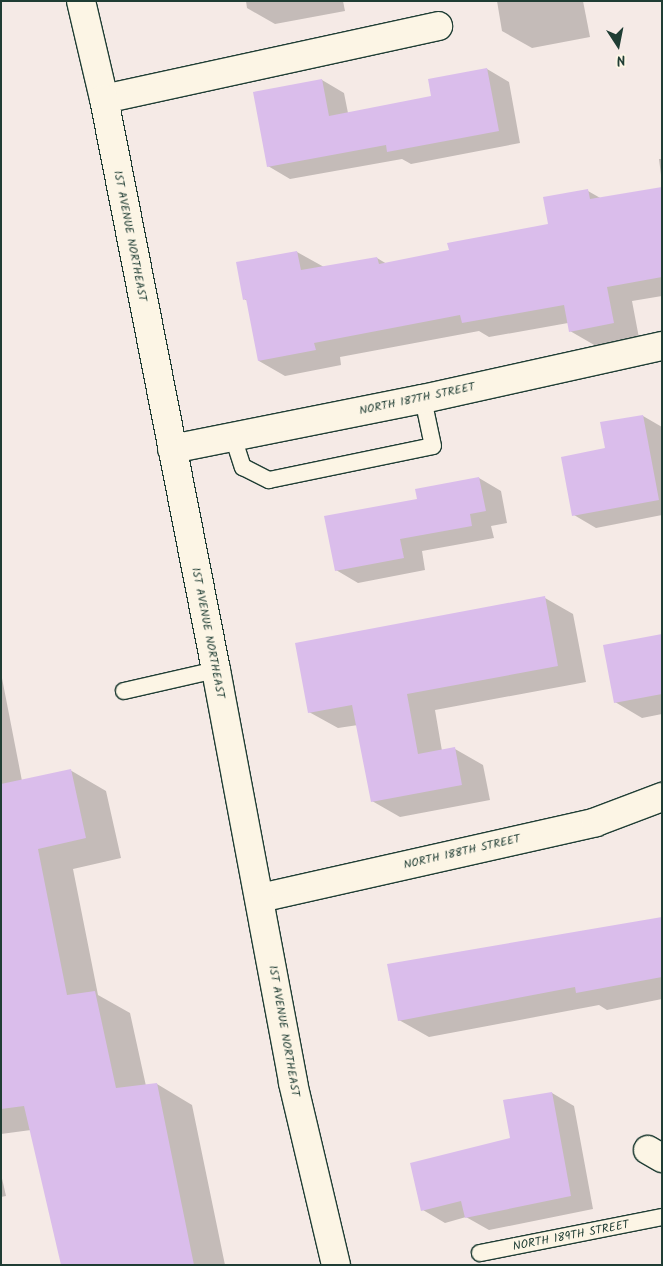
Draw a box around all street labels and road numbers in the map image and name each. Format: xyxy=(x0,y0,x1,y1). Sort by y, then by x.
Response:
street label: 1ST AVENUE NORTHEAST xyxy=(110,169,150,303)
street label: NORTH 187TH STREET xyxy=(358,380,476,418)
street label: 1ST AVENUE NORTHEAST xyxy=(188,566,228,700)
street label: NORTH 188TH STREET xyxy=(402,832,522,872)
street label: 1ST AVENUE NORTHEAST xyxy=(265,964,303,1098)
street label: NORTH 189TH STREET xyxy=(512,1218,630,1254)

